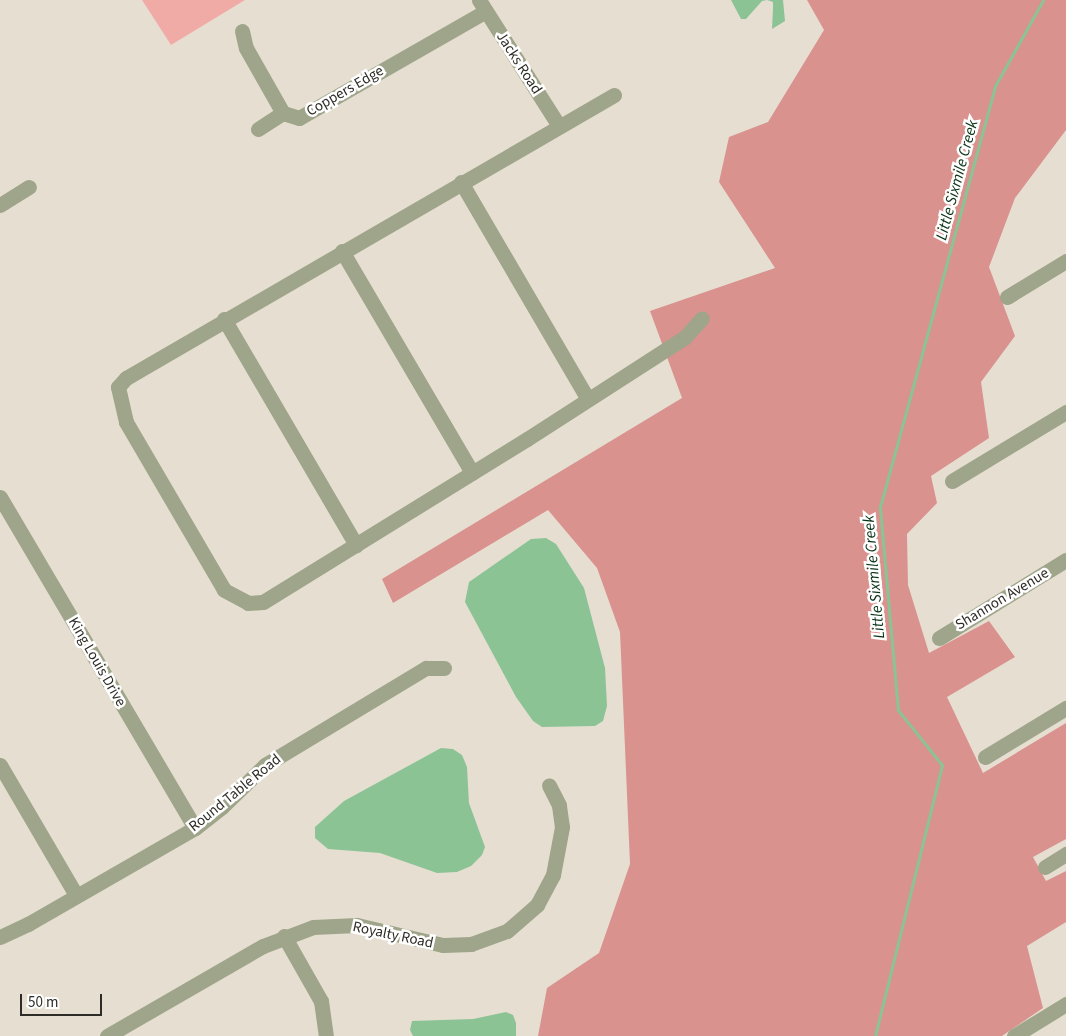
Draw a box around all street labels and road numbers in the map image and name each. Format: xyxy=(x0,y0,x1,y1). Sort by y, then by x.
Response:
street label: Jacks Road xyxy=(492,29,546,97)
street label: Coppers Edge xyxy=(303,62,387,120)
street label: Shannon Avenue xyxy=(952,564,1052,634)
street label: King Louis Drive xyxy=(64,614,130,710)
street label: Round Table Road xyxy=(185,750,285,836)
street label: Royalty Road xyxy=(351,918,435,952)

